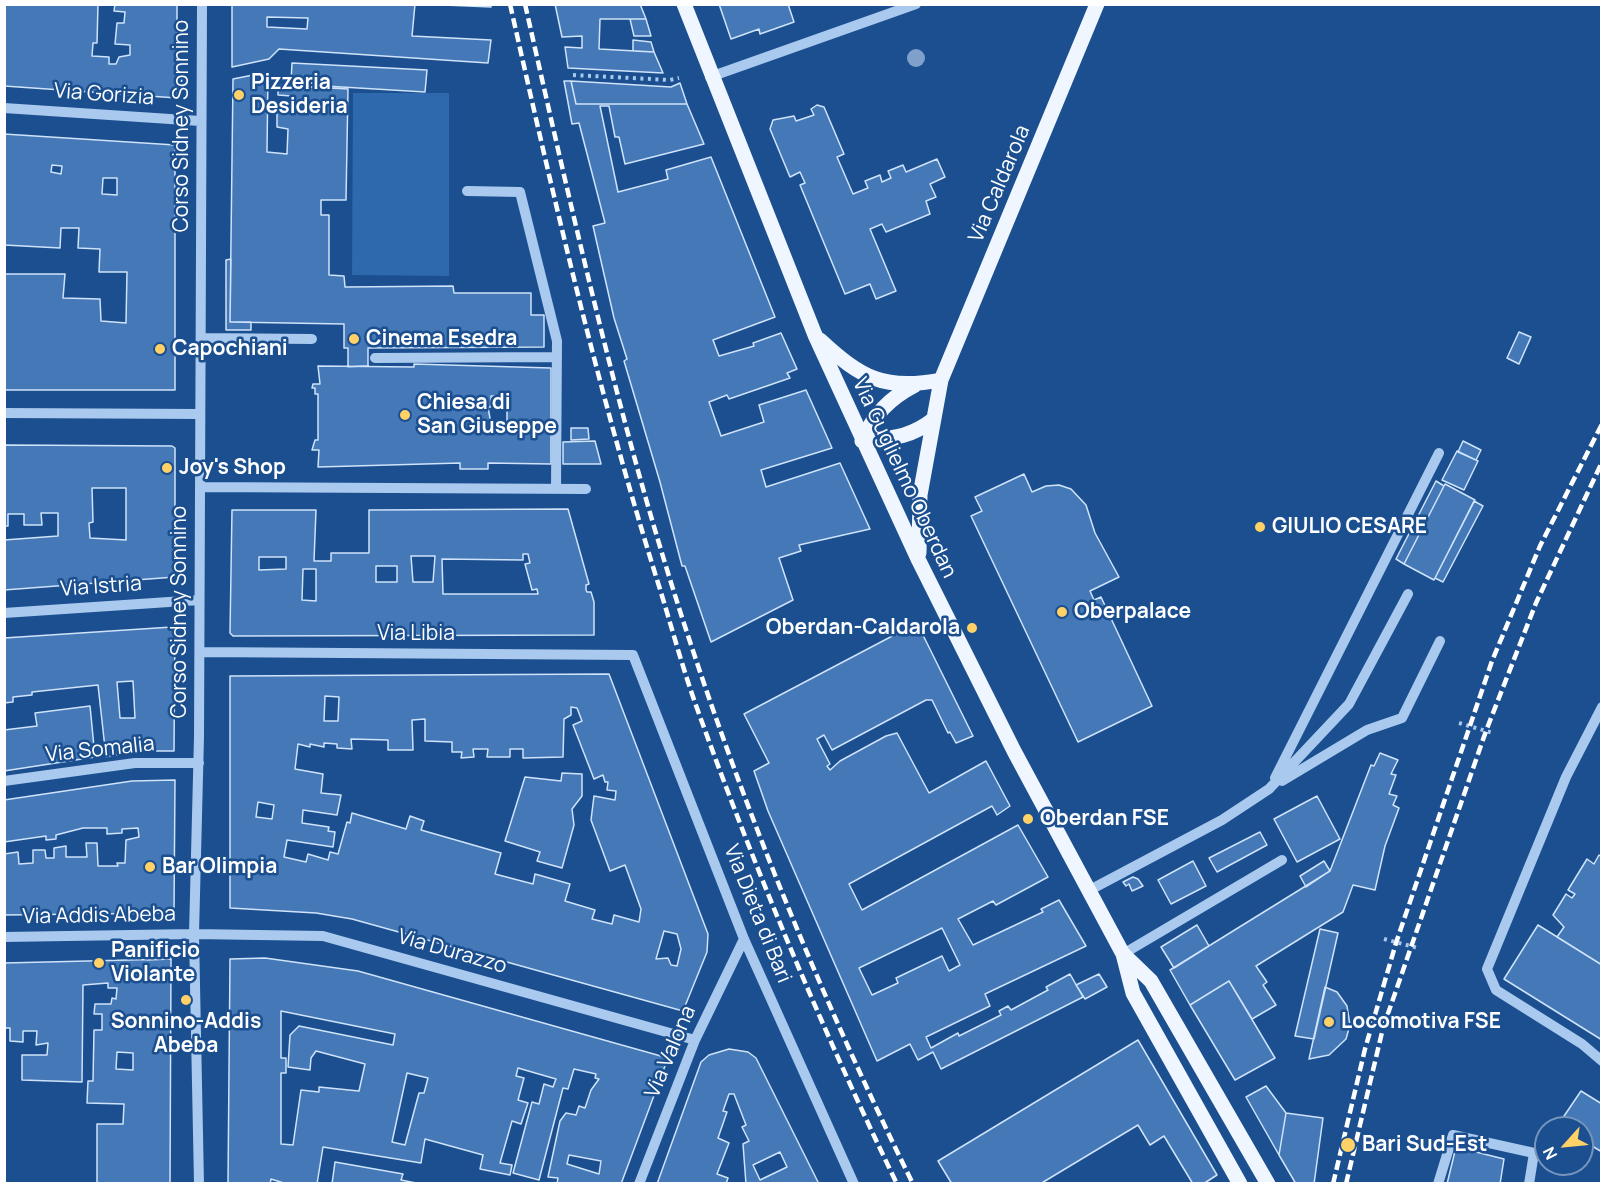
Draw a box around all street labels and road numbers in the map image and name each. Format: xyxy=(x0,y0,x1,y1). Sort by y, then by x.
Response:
street label: Corso Sidney Sonnino xyxy=(169,20,195,232)
street label: Via Gorizia xyxy=(53,79,155,111)
street label: Via Caldarola xyxy=(964,122,1036,246)
street label: Via Guglielmo Oberdan xyxy=(847,374,961,582)
street label: Corso Sidney Sonnino xyxy=(167,506,193,718)
street label: Via Istria xyxy=(59,572,143,602)
street label: Via Libia xyxy=(377,621,455,647)
street label: Via Somalia xyxy=(44,732,156,768)
street label: Via Dieta di Bari xyxy=(718,841,796,987)
street label: Via Addis Abeba xyxy=(22,902,176,930)
street label: Via Durazzo xyxy=(395,924,509,980)
street label: Via Valona xyxy=(640,1002,702,1102)

